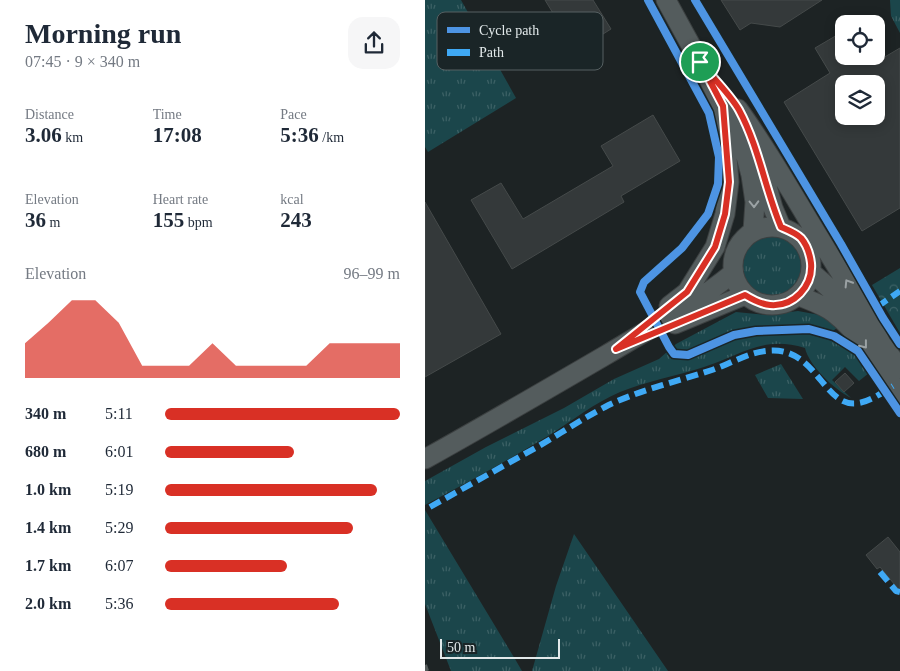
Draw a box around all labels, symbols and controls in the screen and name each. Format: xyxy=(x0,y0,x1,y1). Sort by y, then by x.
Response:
legend xyxy=(437,12,603,70)
map controls xyxy=(835,15,885,125)
button: locate xyxy=(835,15,885,65)
button: share xyxy=(348,17,400,69)
text: Morning run xyxy=(25,18,181,49)
text: Cycle path xyxy=(479,23,539,38)
pin xyxy=(679,41,721,83)
text: Path xyxy=(479,45,504,60)
icon: arrive xyxy=(686,48,714,76)
text: 07:45 · 9 × 340 m xyxy=(25,53,140,70)
button: layers xyxy=(835,75,885,125)
text: Distance xyxy=(25,107,74,122)
text: Time xyxy=(153,107,182,122)
text: Pace xyxy=(280,107,307,122)
text: 3.06 xyxy=(25,123,62,147)
text: 17:08 xyxy=(153,123,202,147)
text: 5:36 xyxy=(280,123,319,147)
text: km xyxy=(62,130,83,145)
text: /km xyxy=(319,130,344,145)
text: Elevation xyxy=(25,192,79,207)
text: Heart rate xyxy=(153,192,208,207)
text: kcal xyxy=(280,192,304,207)
one-way arrow xyxy=(749,200,759,208)
text: 36 xyxy=(25,208,46,232)
text: 155 xyxy=(153,208,184,232)
text: 243 xyxy=(280,208,312,232)
text: m xyxy=(46,215,60,230)
text: bpm xyxy=(184,215,213,230)
text: Elevation xyxy=(25,265,86,282)
text: 96–99 m xyxy=(344,265,400,282)
one-way arrow xyxy=(844,280,854,289)
one-way arrow xyxy=(859,339,867,348)
text: 340 m xyxy=(25,405,66,422)
text: 5:11 xyxy=(105,405,133,422)
text: 680 m xyxy=(25,443,66,460)
text: 6:01 xyxy=(105,443,133,460)
text: 1.0 km xyxy=(25,481,71,498)
text: 5:19 xyxy=(105,481,133,498)
text: 1.4 km xyxy=(25,519,71,536)
text: 5:29 xyxy=(105,519,133,536)
text: 1.7 km xyxy=(25,557,71,574)
text: 6:07 xyxy=(105,557,133,574)
text: 2.0 km xyxy=(25,595,71,612)
text: 5:36 xyxy=(105,595,133,612)
scale bar xyxy=(440,636,560,659)
text: 50 m xyxy=(447,640,475,655)

